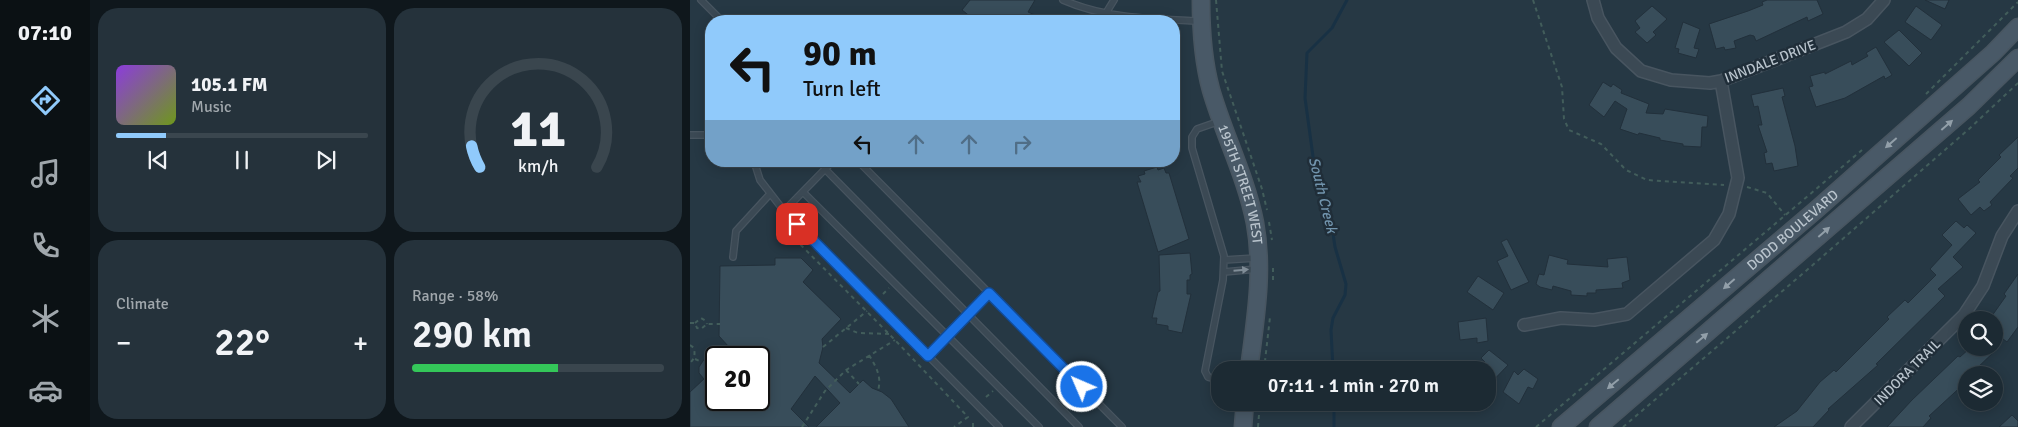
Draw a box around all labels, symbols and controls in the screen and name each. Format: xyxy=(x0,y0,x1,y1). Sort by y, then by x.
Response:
text: 07:10 xyxy=(18,19,72,46)
text: 90 m xyxy=(803,32,877,75)
icon: left xyxy=(720,35,785,100)
street label: INNDALE DRIVE xyxy=(1722,36,1818,87)
text: 105.1 FM xyxy=(191,73,268,97)
text: Turn left xyxy=(803,75,881,102)
icon: directions xyxy=(28,83,63,118)
text: Music xyxy=(191,97,232,117)
text: 11 xyxy=(510,97,566,161)
one-way arrow xyxy=(1940,119,1952,131)
street label: 195TH STREET WEST xyxy=(1214,122,1266,245)
icon: left xyxy=(849,130,877,158)
icon: ahead xyxy=(902,130,930,158)
icon: ahead xyxy=(955,130,983,158)
icon: right xyxy=(1008,130,1036,158)
one-way arrow xyxy=(1885,138,1898,149)
icon: previous xyxy=(144,146,172,174)
icon: pause xyxy=(228,146,256,174)
icon: next xyxy=(312,146,340,174)
text: km/h xyxy=(518,155,558,177)
water label: South Creek xyxy=(1305,155,1342,236)
icon: music xyxy=(28,156,63,191)
street label: DODD BOULEVARD xyxy=(1743,186,1842,274)
pin xyxy=(776,203,818,245)
icon: arrive xyxy=(783,210,811,238)
one-way arrow xyxy=(1818,226,1830,238)
icon: phone xyxy=(28,228,63,263)
one-way arrow xyxy=(1233,266,1249,274)
one-way arrow xyxy=(1723,279,1736,290)
text: Range · 58% xyxy=(412,286,498,306)
text: Climate xyxy=(116,294,169,314)
icon: climate xyxy=(28,301,63,336)
text: 290 km xyxy=(412,311,532,358)
map controls xyxy=(1958,311,2003,411)
button: search xyxy=(1958,311,2003,356)
text: 22° xyxy=(214,319,270,366)
text: − xyxy=(116,326,131,360)
text: + xyxy=(353,326,368,360)
one-way arrow xyxy=(1695,333,1708,344)
street label: INDORA TRAIL xyxy=(1871,336,1944,409)
speed limit sign: 20 xyxy=(705,346,770,411)
position arrow xyxy=(1055,360,1107,412)
button: layers xyxy=(1958,366,2003,411)
icon: car xyxy=(28,373,63,408)
text: 07:11 · 1 min · 270 m xyxy=(1268,374,1439,398)
one-way arrow xyxy=(1607,378,1620,389)

